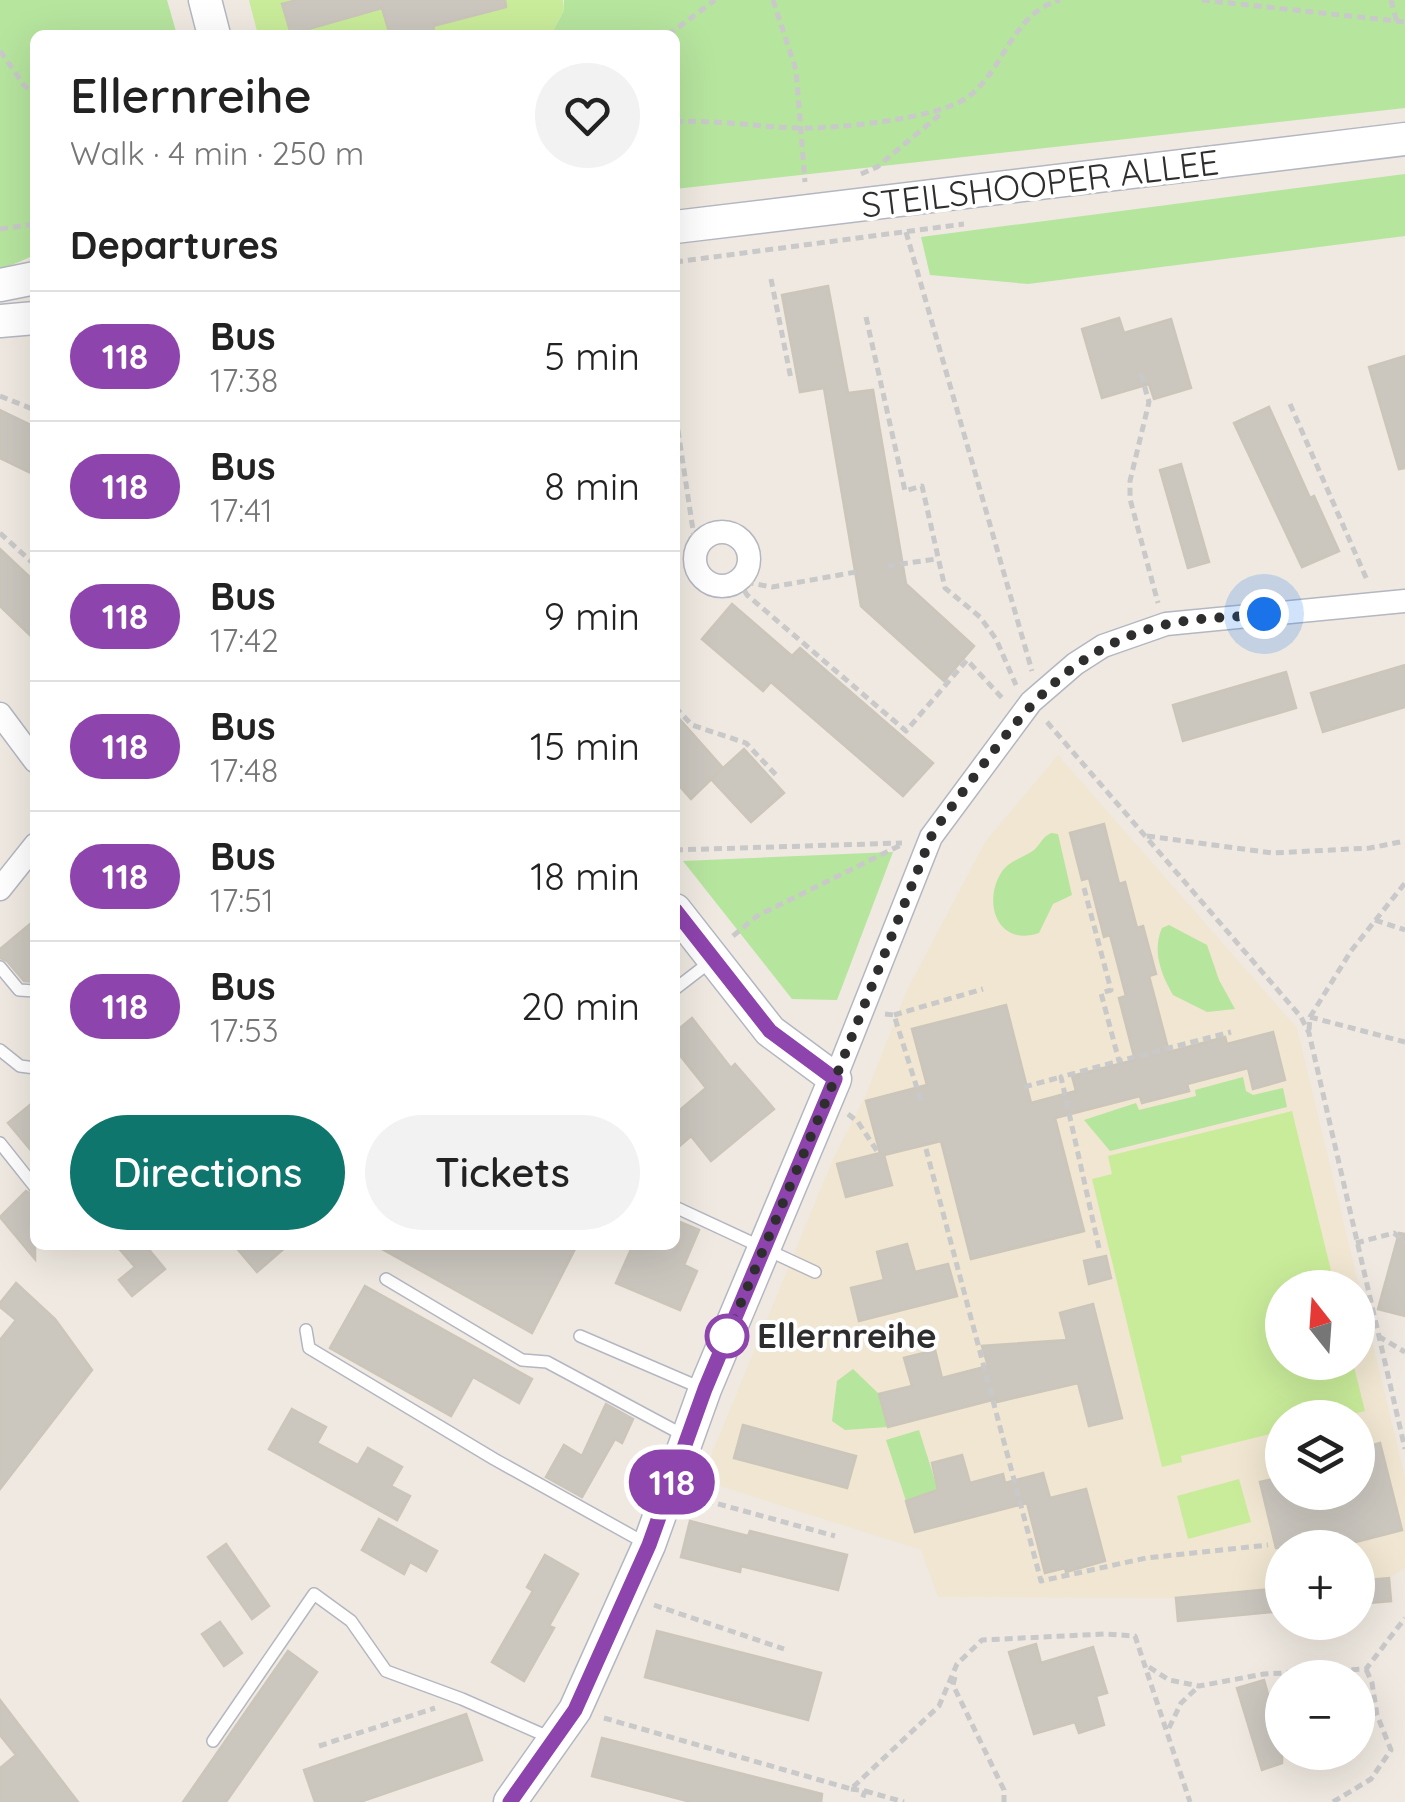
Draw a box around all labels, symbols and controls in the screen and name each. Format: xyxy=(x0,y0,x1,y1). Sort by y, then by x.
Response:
button: heart xyxy=(535,63,640,168)
text: Ellernreihe xyxy=(70,65,312,125)
text: Walk · 4 min · 250 m xyxy=(70,133,364,173)
street label: STEILSHOOPER ALLEE xyxy=(859,139,1221,227)
text: Departures xyxy=(70,221,278,269)
text: Bus xyxy=(210,312,276,360)
text: 5 min xyxy=(544,332,640,380)
text: 118 xyxy=(102,334,148,378)
text: 17:38 xyxy=(210,360,278,400)
text: Bus xyxy=(210,442,276,490)
text: 8 min xyxy=(544,462,640,510)
text: 118 xyxy=(102,464,148,508)
text: 17:41 xyxy=(210,490,273,530)
text: Bus xyxy=(210,572,276,620)
your location xyxy=(1239,589,1289,639)
text: 9 min xyxy=(544,592,640,640)
text: 118 xyxy=(102,594,148,638)
text: 17:42 xyxy=(210,620,279,660)
text: Bus xyxy=(210,702,276,750)
text: 15 min xyxy=(530,722,640,770)
text: 118 xyxy=(102,724,148,768)
text: 17:48 xyxy=(210,750,278,790)
text: Bus xyxy=(210,832,276,880)
text: 18 min xyxy=(530,852,640,900)
text: 118 xyxy=(102,854,148,898)
text: 17:51 xyxy=(210,880,274,920)
text: Bus xyxy=(210,962,276,1010)
text: 20 min xyxy=(521,982,640,1030)
text: 118 xyxy=(102,984,148,1028)
text: 17:53 xyxy=(210,1010,278,1050)
button: Directions xyxy=(70,1115,345,1230)
button: Tickets xyxy=(365,1115,640,1230)
north arrow xyxy=(1265,1270,1375,1380)
map controls xyxy=(1265,1270,1375,1770)
place label: Ellernreihe xyxy=(757,1313,937,1357)
marker: Ellernreihe xyxy=(706,1315,748,1357)
button: layers xyxy=(1265,1400,1375,1510)
line badge: 118 xyxy=(614,1450,730,1514)
text: 118 xyxy=(649,1460,695,1504)
button: + xyxy=(1265,1530,1375,1640)
button: − xyxy=(1265,1660,1375,1770)

